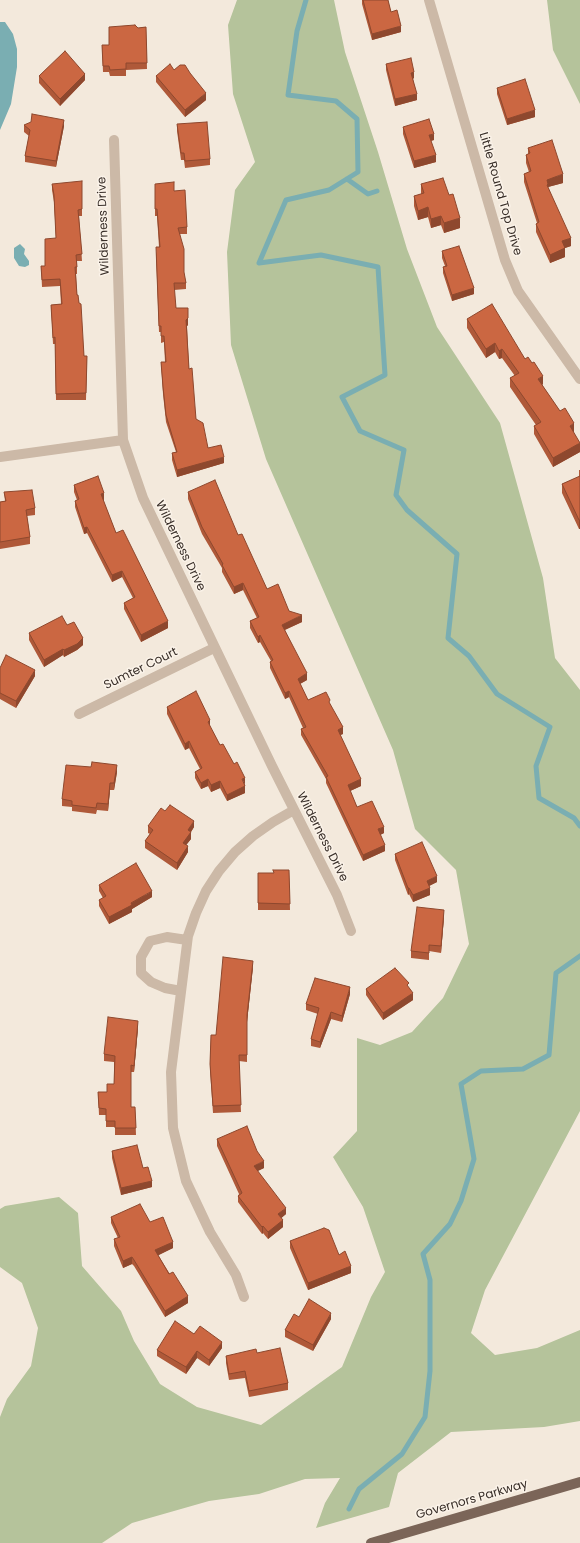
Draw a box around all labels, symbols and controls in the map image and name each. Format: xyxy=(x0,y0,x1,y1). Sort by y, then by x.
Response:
street label: Little Round Top Drive xyxy=(475,131,525,257)
street label: Wilderness Drive xyxy=(95,176,113,276)
street label: Wilderness Drive xyxy=(152,499,208,593)
street label: Sumter Court xyxy=(102,645,180,693)
street label: Wilderness Drive xyxy=(293,790,351,884)
street label: Governors Parkway xyxy=(415,1477,529,1523)

